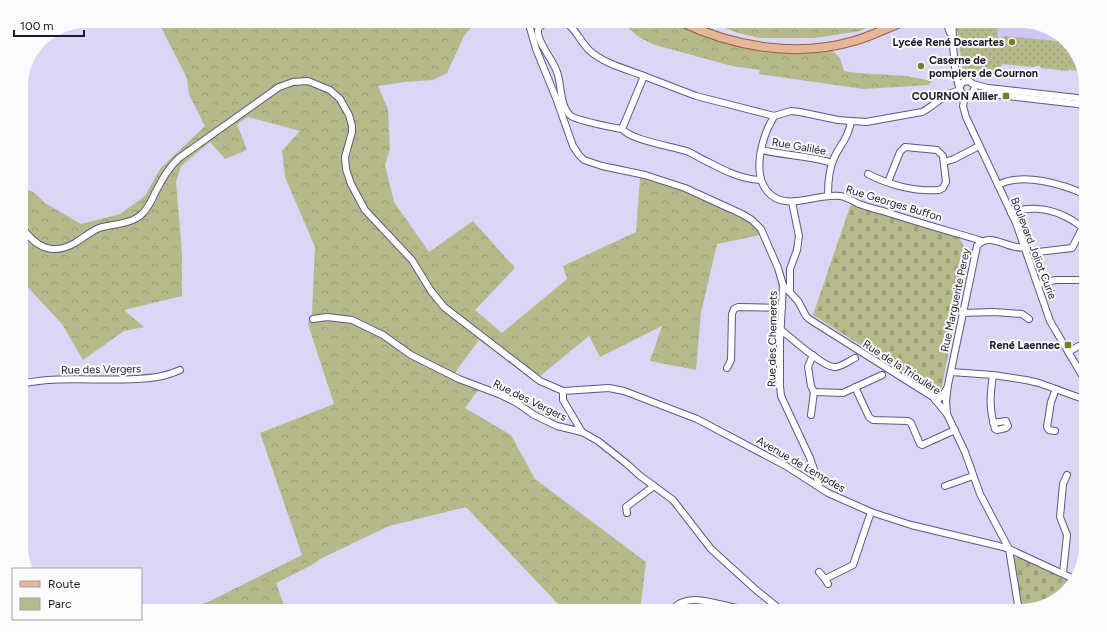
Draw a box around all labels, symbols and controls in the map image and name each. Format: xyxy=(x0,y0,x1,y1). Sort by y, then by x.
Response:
scale bar xyxy=(14,12,84,38)
text: 100 m xyxy=(20,19,54,33)
place label: Lycée René Descartes xyxy=(893,36,1004,49)
marker: Lycée René Descartes xyxy=(1007,37,1017,47)
place label: Caserne de pompiers de Cournon xyxy=(929,54,1038,80)
marker: Caserne de pompiers de Cournon xyxy=(916,61,926,71)
place label: COURNON Allier xyxy=(912,90,999,103)
marker: COURNON Allier xyxy=(1001,91,1011,101)
street label: Rue Galilée xyxy=(771,135,827,158)
street label: Rue Georges Buffon xyxy=(844,183,944,224)
street label: Boulevard Joliot Curie xyxy=(1008,195,1059,301)
street label: Rue Marguerite Perey xyxy=(938,247,973,353)
street label: Rue des Chemerets xyxy=(765,291,780,387)
street label: Rue de la Trioulère xyxy=(860,337,943,397)
place label: René Laennec xyxy=(989,339,1060,352)
marker: René Laennec xyxy=(1063,340,1073,350)
street label: Rue des Vergers xyxy=(61,362,141,377)
street label: Rue des Vergers xyxy=(491,377,569,424)
street label: Avenue de Lempdes xyxy=(754,434,847,495)
legend xyxy=(12,568,142,620)
text: Route xyxy=(48,577,81,591)
text: Parc xyxy=(48,597,72,611)

